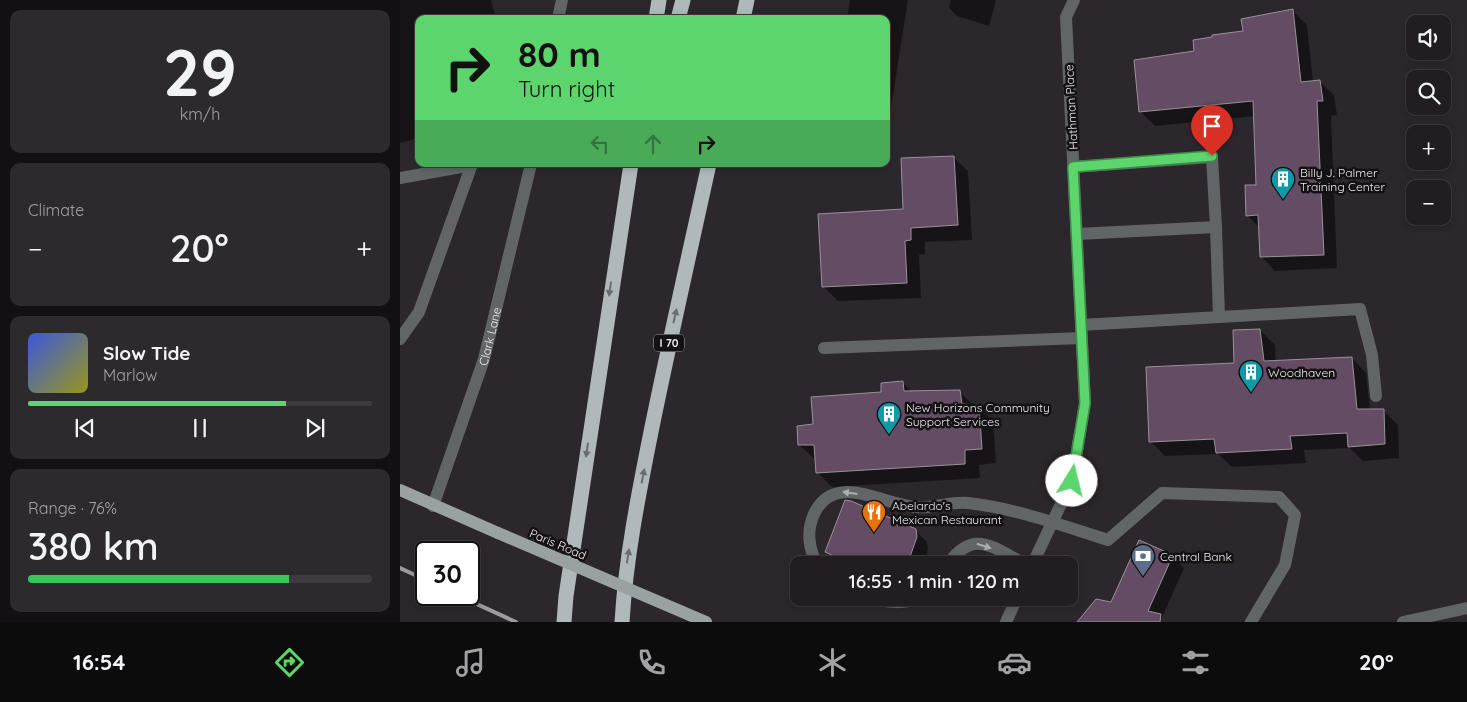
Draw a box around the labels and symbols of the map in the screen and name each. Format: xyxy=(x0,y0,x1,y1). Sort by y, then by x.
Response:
street label: Hathman Place xyxy=(1061,64,1081,150)
pin xyxy=(1191,105,1233,156)
place label: Billy J. Palmer Training Center xyxy=(1300,165,1385,194)
building icon: Billy J. Palmer Training Center xyxy=(1270,166,1296,200)
one-way arrow xyxy=(606,281,614,297)
street label: Clark Lane xyxy=(475,305,504,368)
one-way arrow xyxy=(671,309,679,324)
road number: I 70 xyxy=(654,334,684,352)
building icon: Woodhaven xyxy=(1238,359,1264,393)
place label: Woodhaven xyxy=(1268,365,1335,380)
place label: New Horizons Community Support Services xyxy=(906,400,1050,429)
building icon: New Horizons Community Support Services xyxy=(876,401,902,435)
one-way arrow xyxy=(583,442,591,458)
position arrow xyxy=(1045,454,1097,506)
one-way arrow xyxy=(639,467,647,483)
one-way arrow xyxy=(842,489,858,497)
place label: Abelardo's Mexican Restaurant xyxy=(892,498,1002,527)
restaurant icon: Abelardo's Mexican Restaurant xyxy=(861,499,887,533)
street label: Paris Road xyxy=(527,525,589,563)
speed limit sign: 30 xyxy=(415,541,480,606)
one-way arrow xyxy=(977,542,992,550)
bank icon: Central Bank xyxy=(1130,543,1156,577)
one-way arrow xyxy=(624,548,632,564)
place label: Central Bank xyxy=(1160,549,1232,564)

